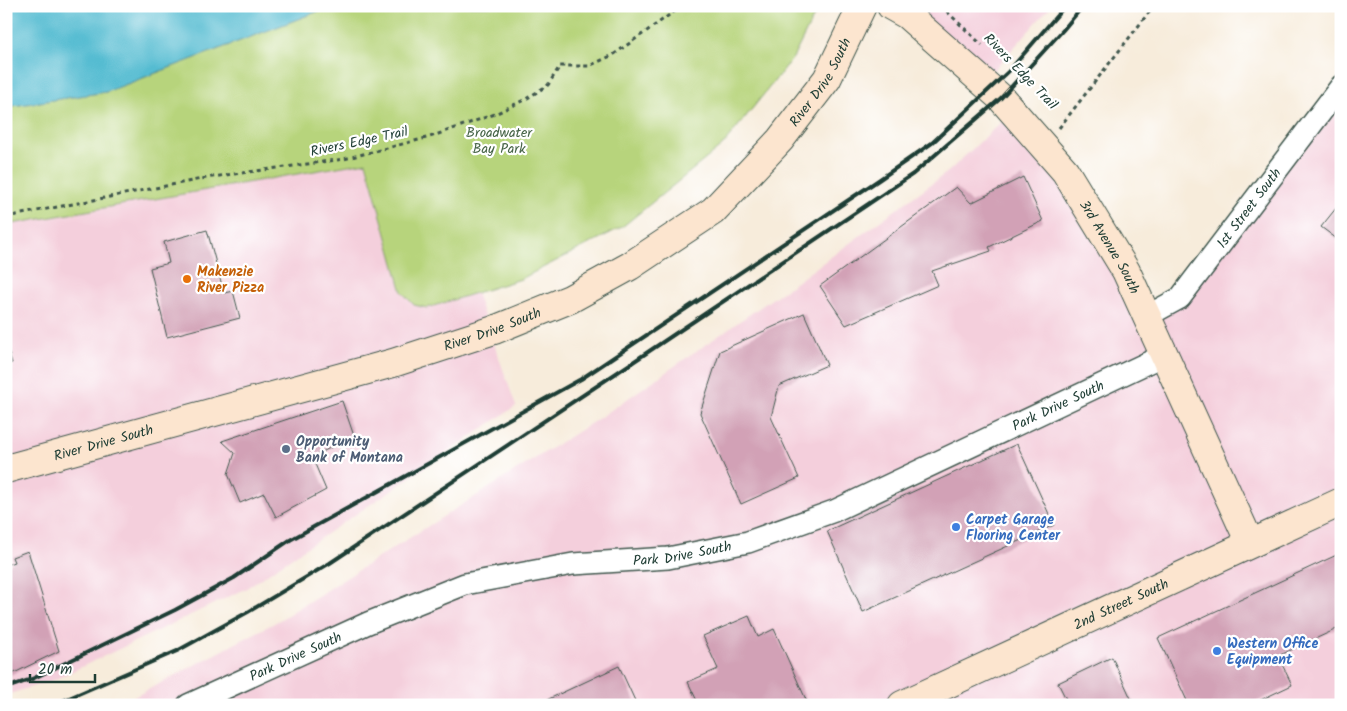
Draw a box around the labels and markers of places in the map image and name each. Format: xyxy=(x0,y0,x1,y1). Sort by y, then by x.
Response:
place label: Makenzie River Pizza xyxy=(197,261,264,299)
marker: Makenzie River Pizza xyxy=(181,273,193,285)
place label: Opportunity Bank of Montana xyxy=(296,431,403,469)
marker: Opportunity Bank of Montana xyxy=(280,443,292,455)
place label: Carpet Garage Flooring Center xyxy=(966,509,1061,547)
marker: Carpet Garage Flooring Center xyxy=(950,521,962,533)
place label: Western Office Equipment xyxy=(1227,633,1319,671)
marker: Western Office Equipment xyxy=(1211,645,1223,657)

